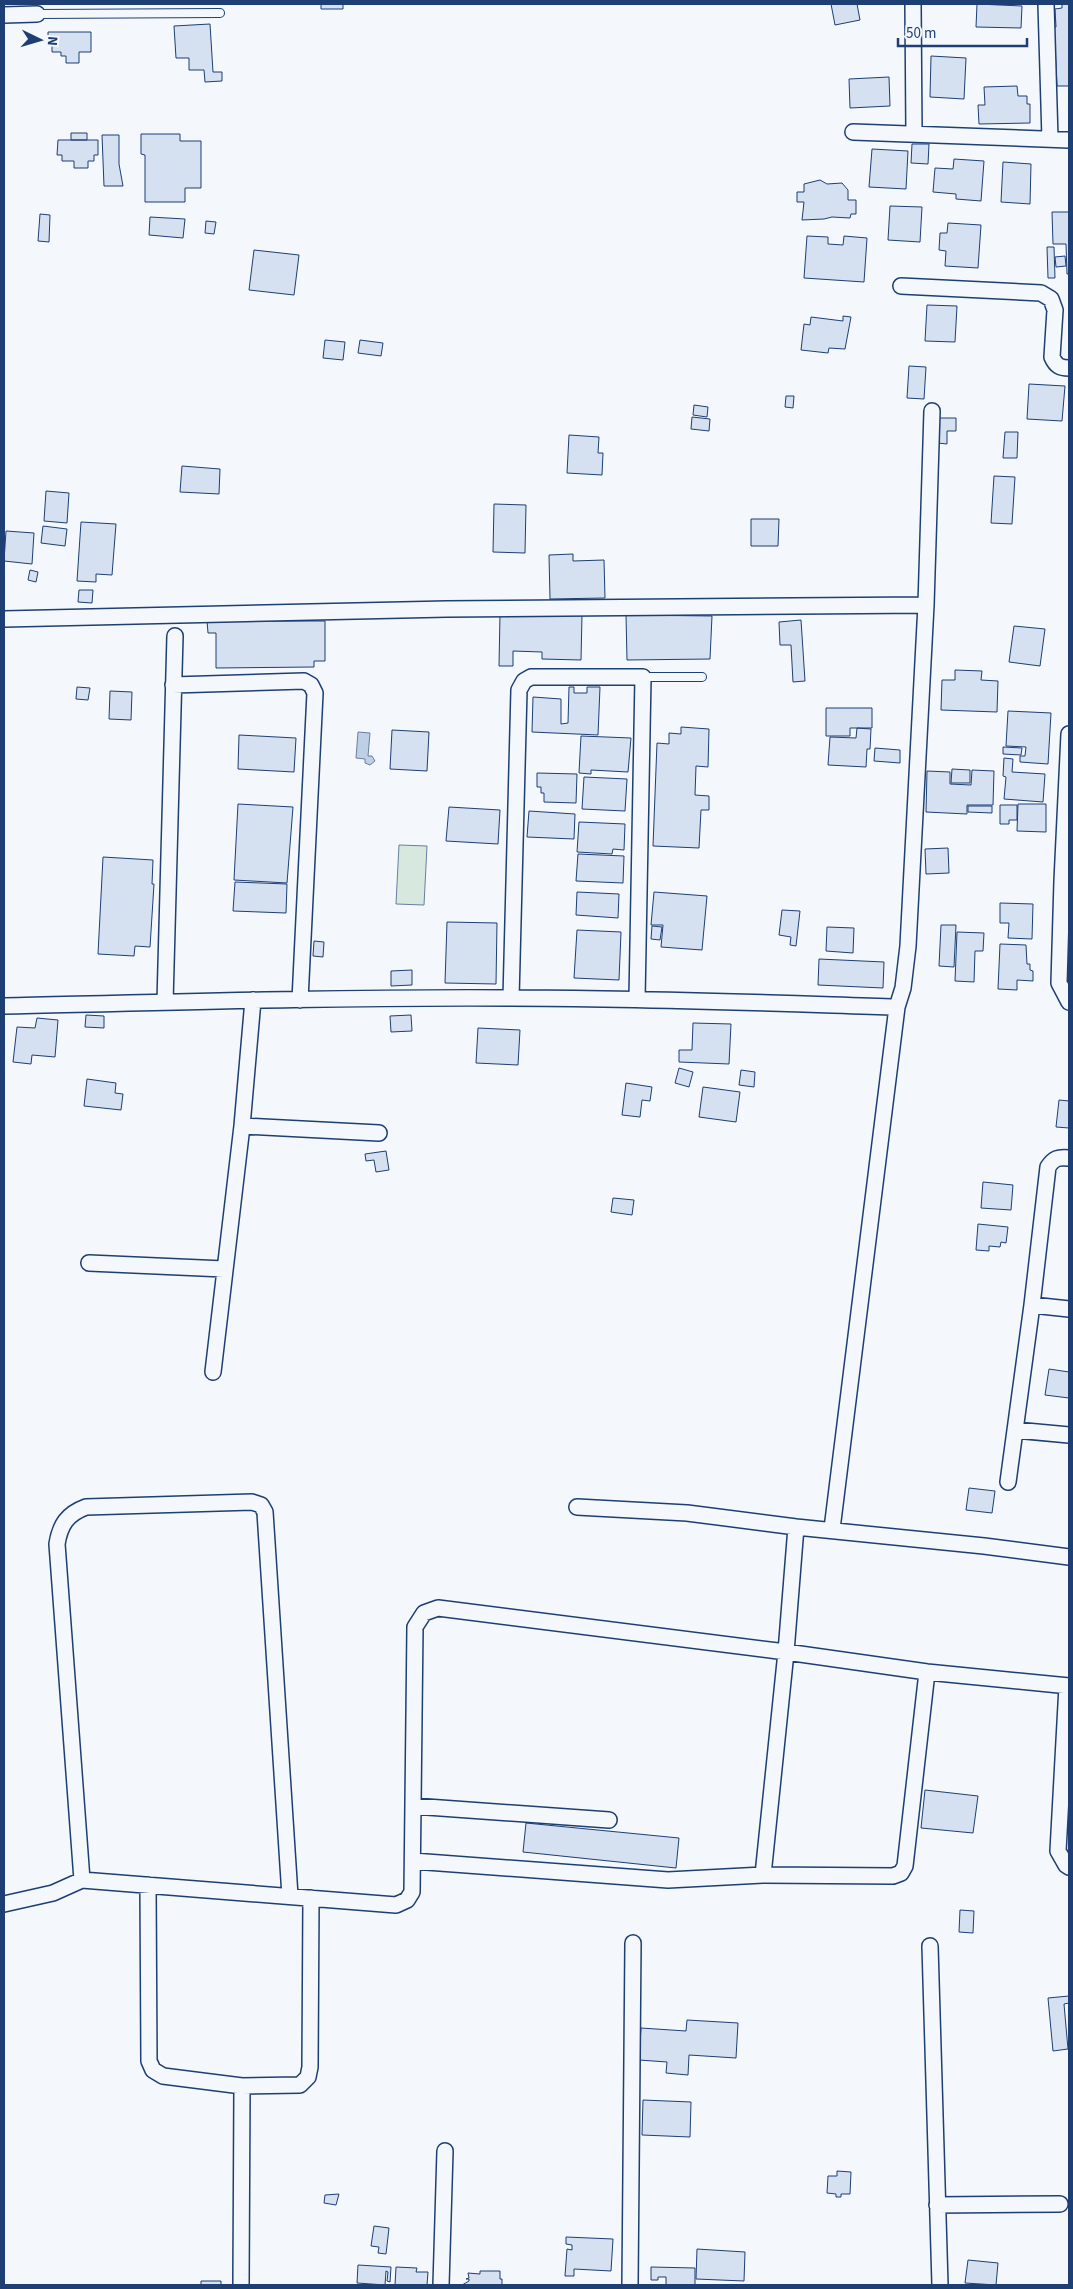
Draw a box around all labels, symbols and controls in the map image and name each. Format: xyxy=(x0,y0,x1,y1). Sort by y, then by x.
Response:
north arrow xyxy=(15,15,65,65)
scale bar xyxy=(898,15,1027,47)
text: 50 m xyxy=(906,23,936,44)
text: N xyxy=(42,36,62,47)

